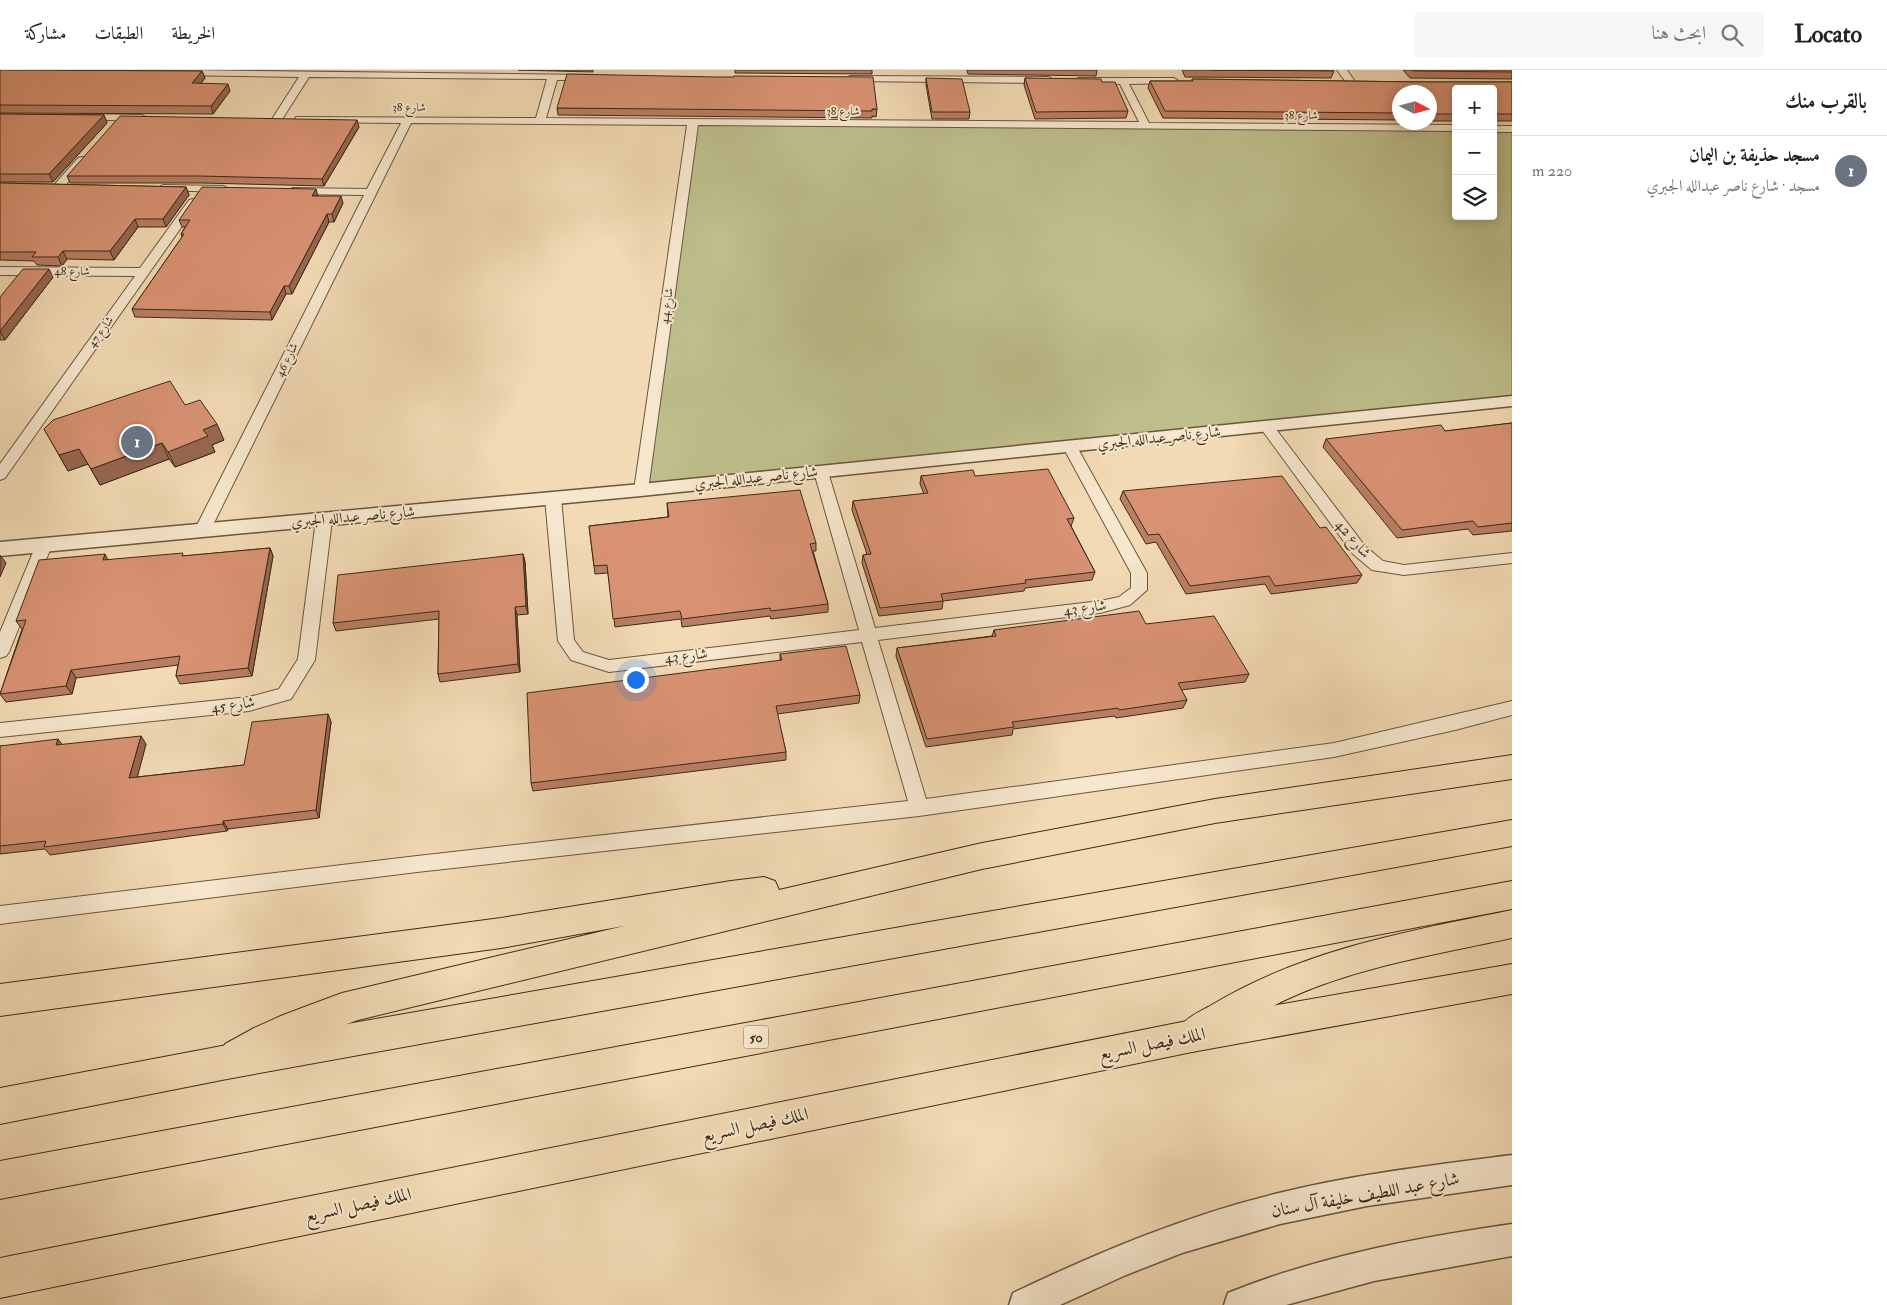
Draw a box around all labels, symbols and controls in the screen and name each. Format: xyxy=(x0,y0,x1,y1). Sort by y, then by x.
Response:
search box xyxy=(1414,12,1764,57)
text: Locato xyxy=(1794,19,1862,50)
text: ابحث هنا xyxy=(1651,21,1706,45)
icon: search xyxy=(1718,21,1746,49)
text: مشاركة xyxy=(25,22,66,45)
text: الطبقات xyxy=(94,22,143,45)
text: الخريطة xyxy=(171,22,215,45)
north arrow xyxy=(1392,85,1437,130)
map controls xyxy=(1452,85,1497,220)
button: + xyxy=(1452,85,1497,130)
text: بالقرب منك xyxy=(1785,88,1867,115)
street label: شارع 38 xyxy=(392,100,426,118)
street label: شارع 38 xyxy=(826,104,860,122)
street label: شارع 38 xyxy=(1284,108,1318,126)
button: − xyxy=(1452,130,1497,175)
text: مسجد حذيفة بن اليمان xyxy=(1689,143,1820,167)
text: 220 m xyxy=(1532,161,1572,181)
text: 1 xyxy=(1848,161,1854,181)
button: layers xyxy=(1452,175,1497,220)
text: مسجد · شارع ناصر عبدالله الجبري xyxy=(1646,176,1820,196)
street label: شارع 48 xyxy=(54,264,90,282)
street label: شارع 44 xyxy=(657,287,680,325)
street label: شارع 47 xyxy=(85,313,120,352)
street label: شارع 46 xyxy=(272,340,304,381)
street label: شارع ناصر عبدالله الجبري xyxy=(1096,422,1222,457)
pin: 1 xyxy=(121,423,153,461)
street label: شارع ناصر عبدالله الجبري xyxy=(693,462,819,497)
street label: شارع ناصر عبدالله الجبري xyxy=(290,502,416,535)
street label: شارع 42 xyxy=(1329,516,1375,564)
street label: شارع 43 xyxy=(1062,596,1108,623)
street label: شارع 43 xyxy=(663,644,709,671)
your location xyxy=(623,667,649,693)
street label: شارع 45 xyxy=(210,693,256,720)
street label: الملك فيصل السريع xyxy=(1096,1022,1208,1070)
road number: 50 xyxy=(744,1026,768,1049)
street label: الملك فيصل السريع xyxy=(699,1102,811,1151)
street label: شارع عبد اللطيف خليفة آل سنان xyxy=(1269,1167,1462,1226)
street label: الملك فيصل السريع xyxy=(302,1182,414,1231)

